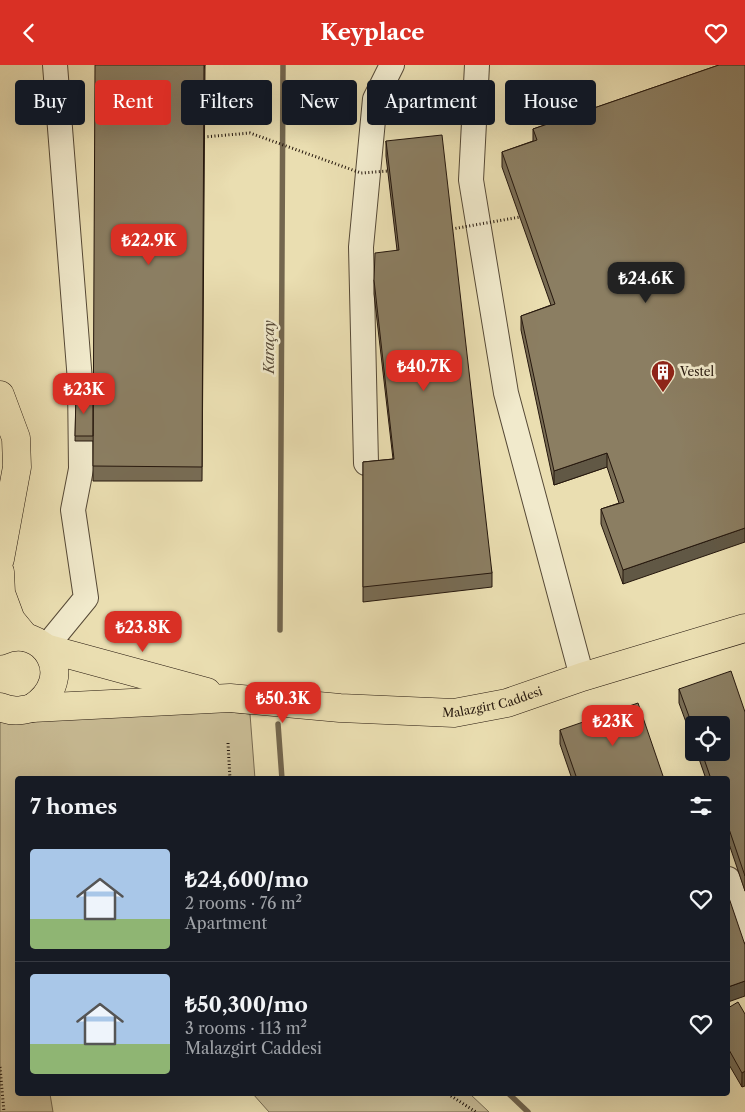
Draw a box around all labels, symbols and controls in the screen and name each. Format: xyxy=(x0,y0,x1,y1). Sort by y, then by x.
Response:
icon: back xyxy=(15,19,43,47)
text: Keyplace xyxy=(321,19,424,46)
icon: heart xyxy=(702,19,730,47)
chip: Buy xyxy=(15,80,85,125)
chip: Rent xyxy=(95,80,171,125)
chip: Filters xyxy=(181,80,272,125)
chip: New xyxy=(282,80,357,125)
chip: Apartment xyxy=(367,80,495,125)
chip: House xyxy=(505,80,596,125)
pin: ₺22.9K xyxy=(108,223,190,266)
text: ₺22.9K xyxy=(122,230,176,250)
pin: ₺24.6K xyxy=(605,261,687,304)
text: ₺24.6K xyxy=(619,268,673,288)
water label: Karaçay xyxy=(260,320,278,375)
pin: ₺40.7K xyxy=(383,349,465,392)
text: ₺40.7K xyxy=(397,356,451,376)
building icon: Vestel xyxy=(650,359,676,393)
place label: Vestel xyxy=(679,364,714,379)
pin: ₺23K xyxy=(54,373,114,415)
text: ₺23K xyxy=(64,379,104,399)
pin: ₺23.8K xyxy=(102,611,184,653)
text: ₺23.8K xyxy=(116,617,170,637)
pin: ₺50.3K xyxy=(242,681,324,724)
street label: Malazgirt Caddesi xyxy=(442,683,545,720)
text: ₺50.3K xyxy=(256,688,310,708)
pin: ₺23K xyxy=(583,705,643,747)
text: ₺23K xyxy=(593,711,633,731)
map controls xyxy=(685,716,730,761)
button: locate xyxy=(685,716,730,761)
icon: filters xyxy=(687,792,715,820)
text: 7 homes xyxy=(30,794,117,819)
text: ₺24,600/mo xyxy=(185,867,309,892)
icon: home xyxy=(70,869,130,929)
icon: heart xyxy=(687,885,715,913)
text: 2 rooms · 76 m² xyxy=(185,893,302,913)
text: Apartment xyxy=(185,913,267,933)
text: ₺50,300/mo xyxy=(185,992,308,1017)
icon: home xyxy=(70,994,130,1054)
icon: heart xyxy=(687,1010,715,1038)
text: 3 rooms · 113 m² xyxy=(185,1018,307,1038)
text: Malazgirt Caddesi xyxy=(185,1038,322,1058)

